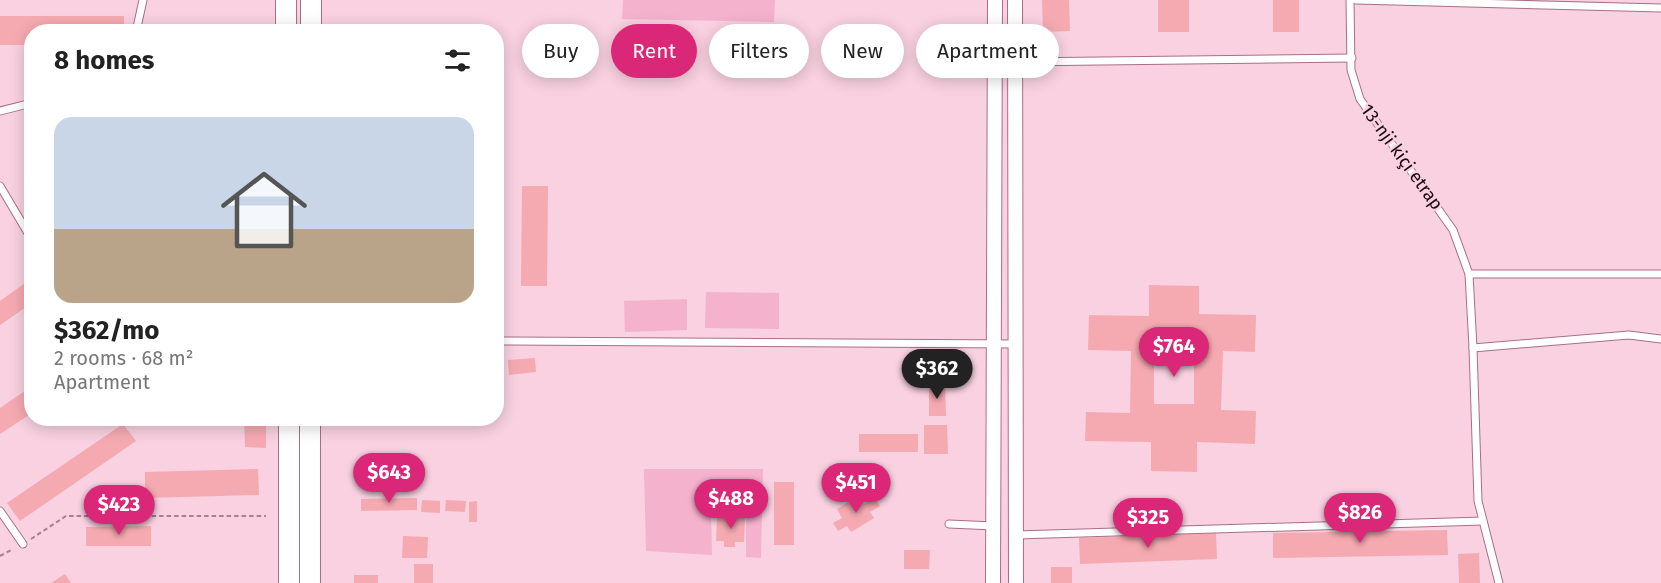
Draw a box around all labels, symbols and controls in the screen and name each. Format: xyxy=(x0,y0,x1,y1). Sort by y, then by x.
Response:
chip: Buy xyxy=(522,24,599,78)
chip: Rent xyxy=(611,24,697,78)
chip: Filters xyxy=(709,24,809,78)
chip: New xyxy=(821,24,904,78)
chip: Apartment xyxy=(916,24,1059,78)
icon: filters xyxy=(441,44,474,77)
text: 8 homes xyxy=(54,45,154,76)
street label: 13-nji kiçi etrap xyxy=(1356,100,1448,214)
icon: home xyxy=(210,156,318,264)
text: $362/mo xyxy=(54,315,159,346)
pin: $764 xyxy=(1138,327,1210,378)
text: $764 xyxy=(1153,334,1195,358)
text: 2 rooms · 68 m² xyxy=(54,346,194,370)
pin: $362 xyxy=(901,349,973,400)
text: $362 xyxy=(916,356,958,380)
text: Apartment xyxy=(54,370,150,394)
pin: $643 xyxy=(353,453,425,504)
text: $643 xyxy=(367,460,411,484)
pin: $451 xyxy=(820,463,892,514)
text: $451 xyxy=(836,470,876,494)
pin: $488 xyxy=(695,479,767,530)
pin: $423 xyxy=(83,485,155,536)
text: $488 xyxy=(708,486,754,510)
text: $423 xyxy=(98,492,140,516)
pin: $826 xyxy=(1324,493,1396,544)
pin: $325 xyxy=(1112,498,1184,549)
text: $826 xyxy=(1338,500,1382,524)
text: $325 xyxy=(1127,505,1169,529)

